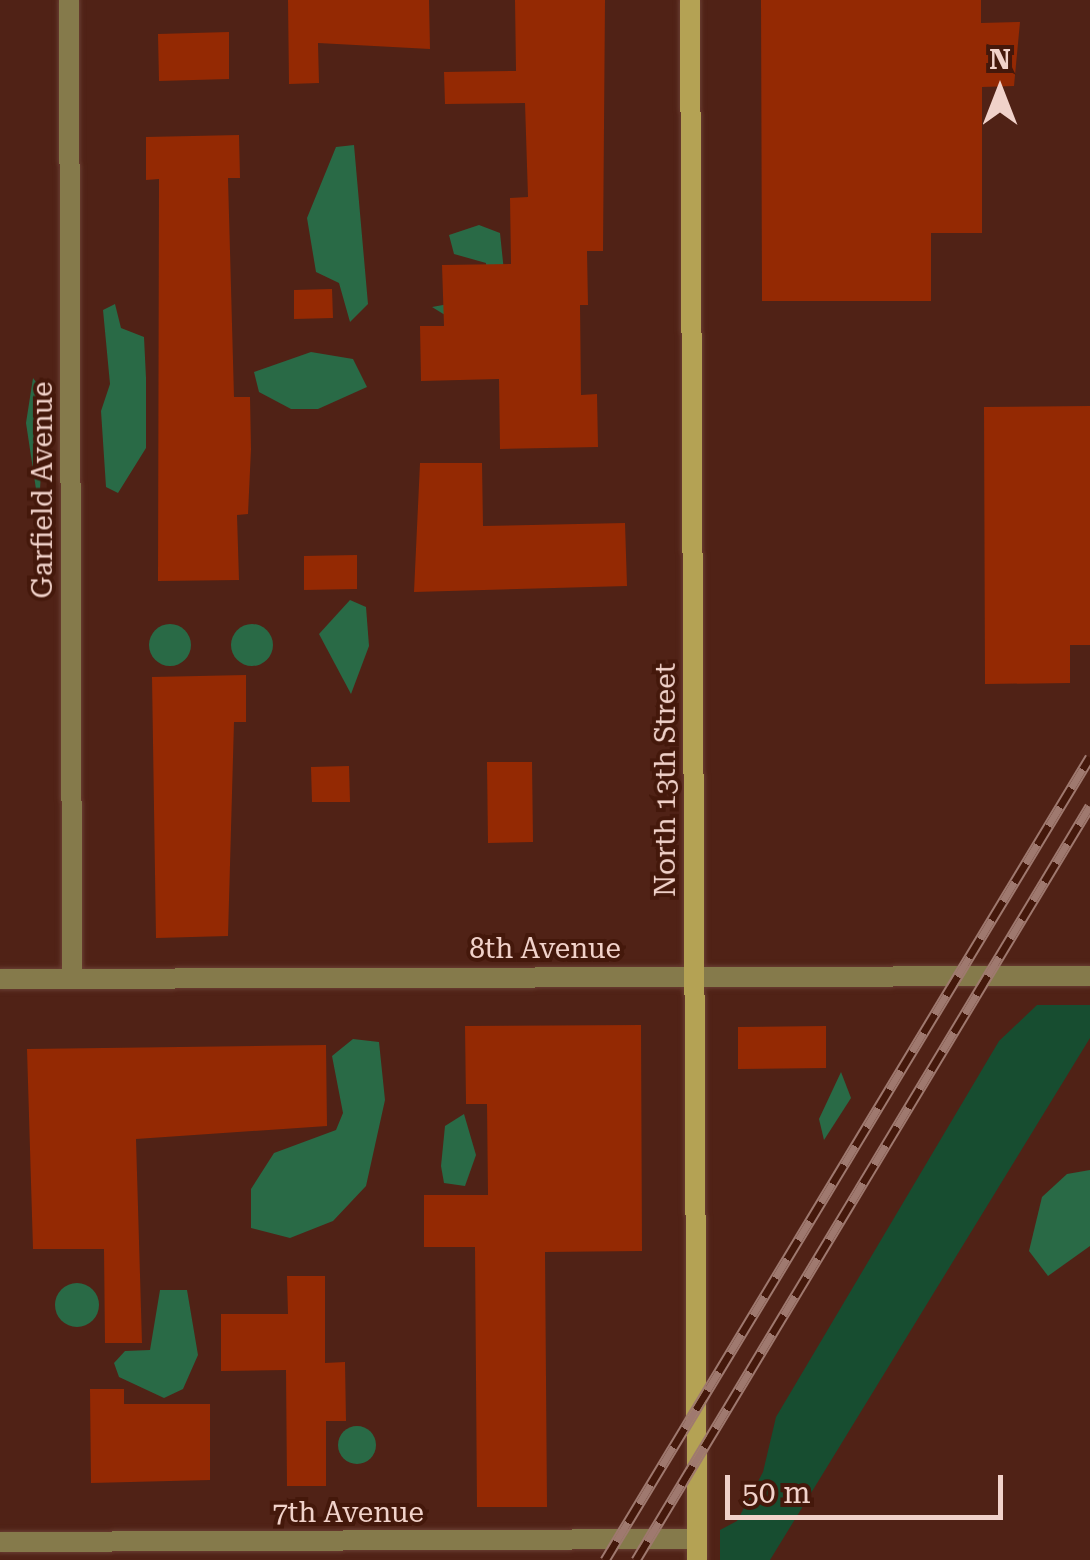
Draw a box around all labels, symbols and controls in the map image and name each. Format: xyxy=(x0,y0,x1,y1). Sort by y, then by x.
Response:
north arrow xyxy=(950,40,1050,140)
text: N xyxy=(989,43,1011,76)
street label: Garfield Avenue xyxy=(26,382,60,598)
street label: North 13th Street xyxy=(649,663,683,897)
street label: 8th Avenue xyxy=(469,932,621,966)
scale bar xyxy=(730,1455,1008,1517)
text: 50 m xyxy=(742,1475,811,1510)
street label: 7th Avenue xyxy=(272,1496,424,1530)

